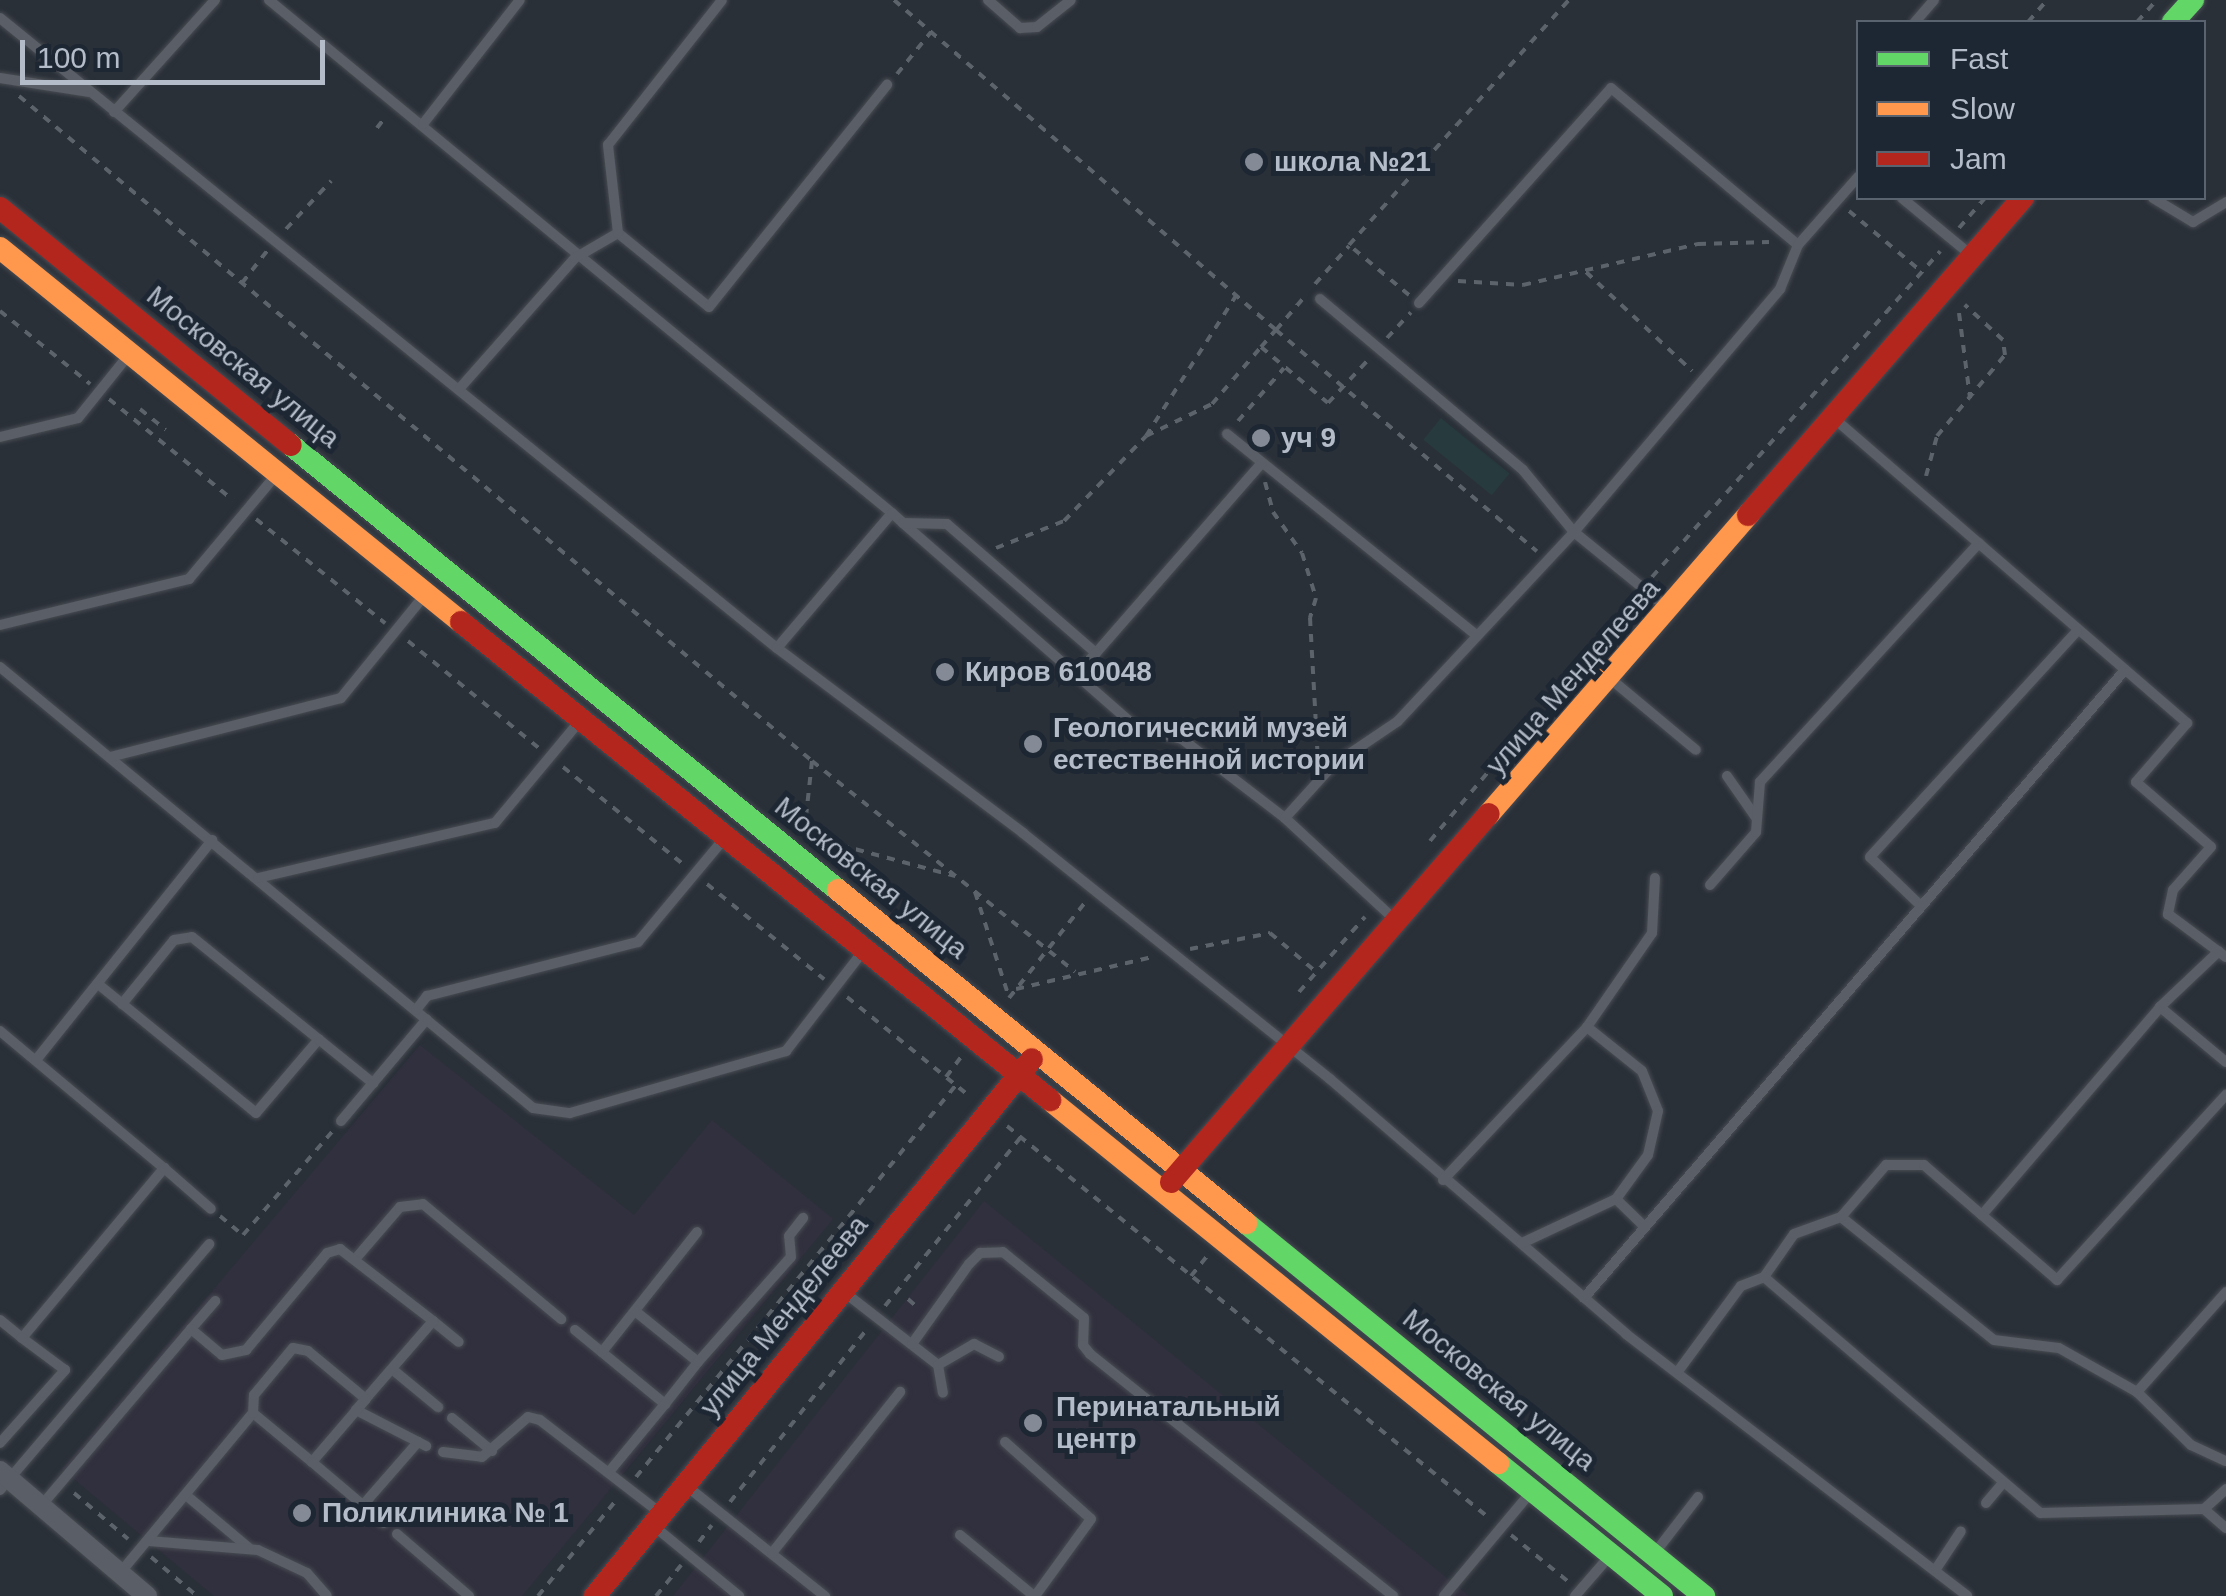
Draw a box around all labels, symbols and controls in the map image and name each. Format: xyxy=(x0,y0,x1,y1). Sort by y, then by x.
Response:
scale bar xyxy=(25,20,330,82)
legend xyxy=(1856,20,2206,200)
text: 100 m xyxy=(37,41,120,74)
text: Fast xyxy=(1950,42,2008,75)
text: Slow xyxy=(1950,92,2015,125)
text: Jam xyxy=(1950,142,2007,175)
place label: школа №21 xyxy=(1274,145,1431,179)
marker: школа №21 xyxy=(1243,151,1265,173)
street label: Московская улица xyxy=(140,279,346,455)
place label: уч 9 xyxy=(1281,421,1336,455)
marker: уч 9 xyxy=(1250,427,1272,449)
street label: улица Менделеева xyxy=(1479,572,1667,782)
place label: Киров 610048 xyxy=(965,655,1152,689)
marker: Киров 610048 xyxy=(934,661,956,683)
place label: Геологический музей естественной истории xyxy=(1053,711,1365,777)
marker: Геологический музей естественной истории xyxy=(1022,733,1044,755)
street label: Московская улица xyxy=(768,790,974,966)
street label: улица Менделеева xyxy=(693,1209,875,1423)
street label: Московская улица xyxy=(1396,1302,1602,1478)
place label: Перинатальный центр xyxy=(1056,1390,1281,1456)
marker: Перинатальный центр xyxy=(1020,1410,1046,1436)
place label: Поликлиника № 1 xyxy=(322,1496,569,1530)
marker: Поликлиника № 1 xyxy=(291,1502,313,1524)

